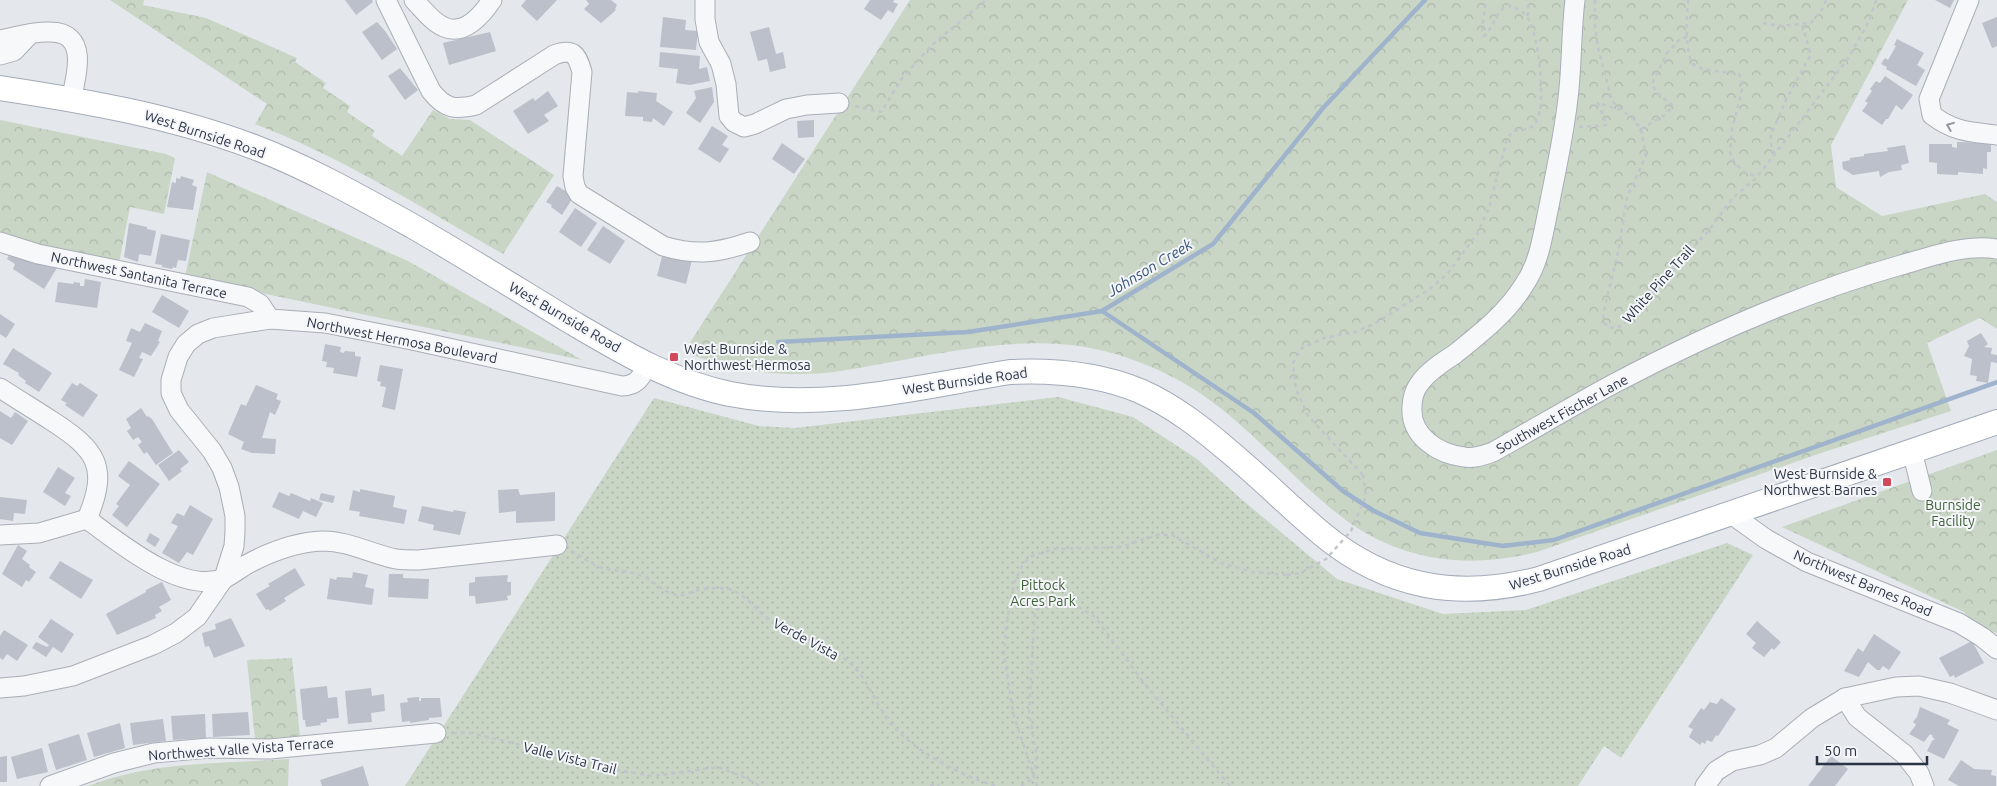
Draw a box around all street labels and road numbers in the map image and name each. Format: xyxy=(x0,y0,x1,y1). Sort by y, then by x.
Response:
street label: West Burnside Road xyxy=(142,107,268,161)
street label: White Pine Trail xyxy=(1619,242,1697,326)
street label: Northwest Santanita Terrace xyxy=(49,248,229,302)
street label: West Burnside Road xyxy=(506,278,624,356)
street label: Northwest Hermosa Boulevard xyxy=(305,314,499,366)
street label: West Burnside Road xyxy=(901,364,1029,398)
street label: Southwest Fischer Lane xyxy=(1493,371,1631,457)
street label: West Burnside Road xyxy=(1507,541,1633,593)
street label: Northwest Barnes Road xyxy=(1791,547,1935,619)
street label: Verde Vista xyxy=(770,615,842,663)
street label: Northwest Valle Vista Terrace xyxy=(148,735,334,763)
street label: Valle Vista Trail xyxy=(522,739,619,777)

